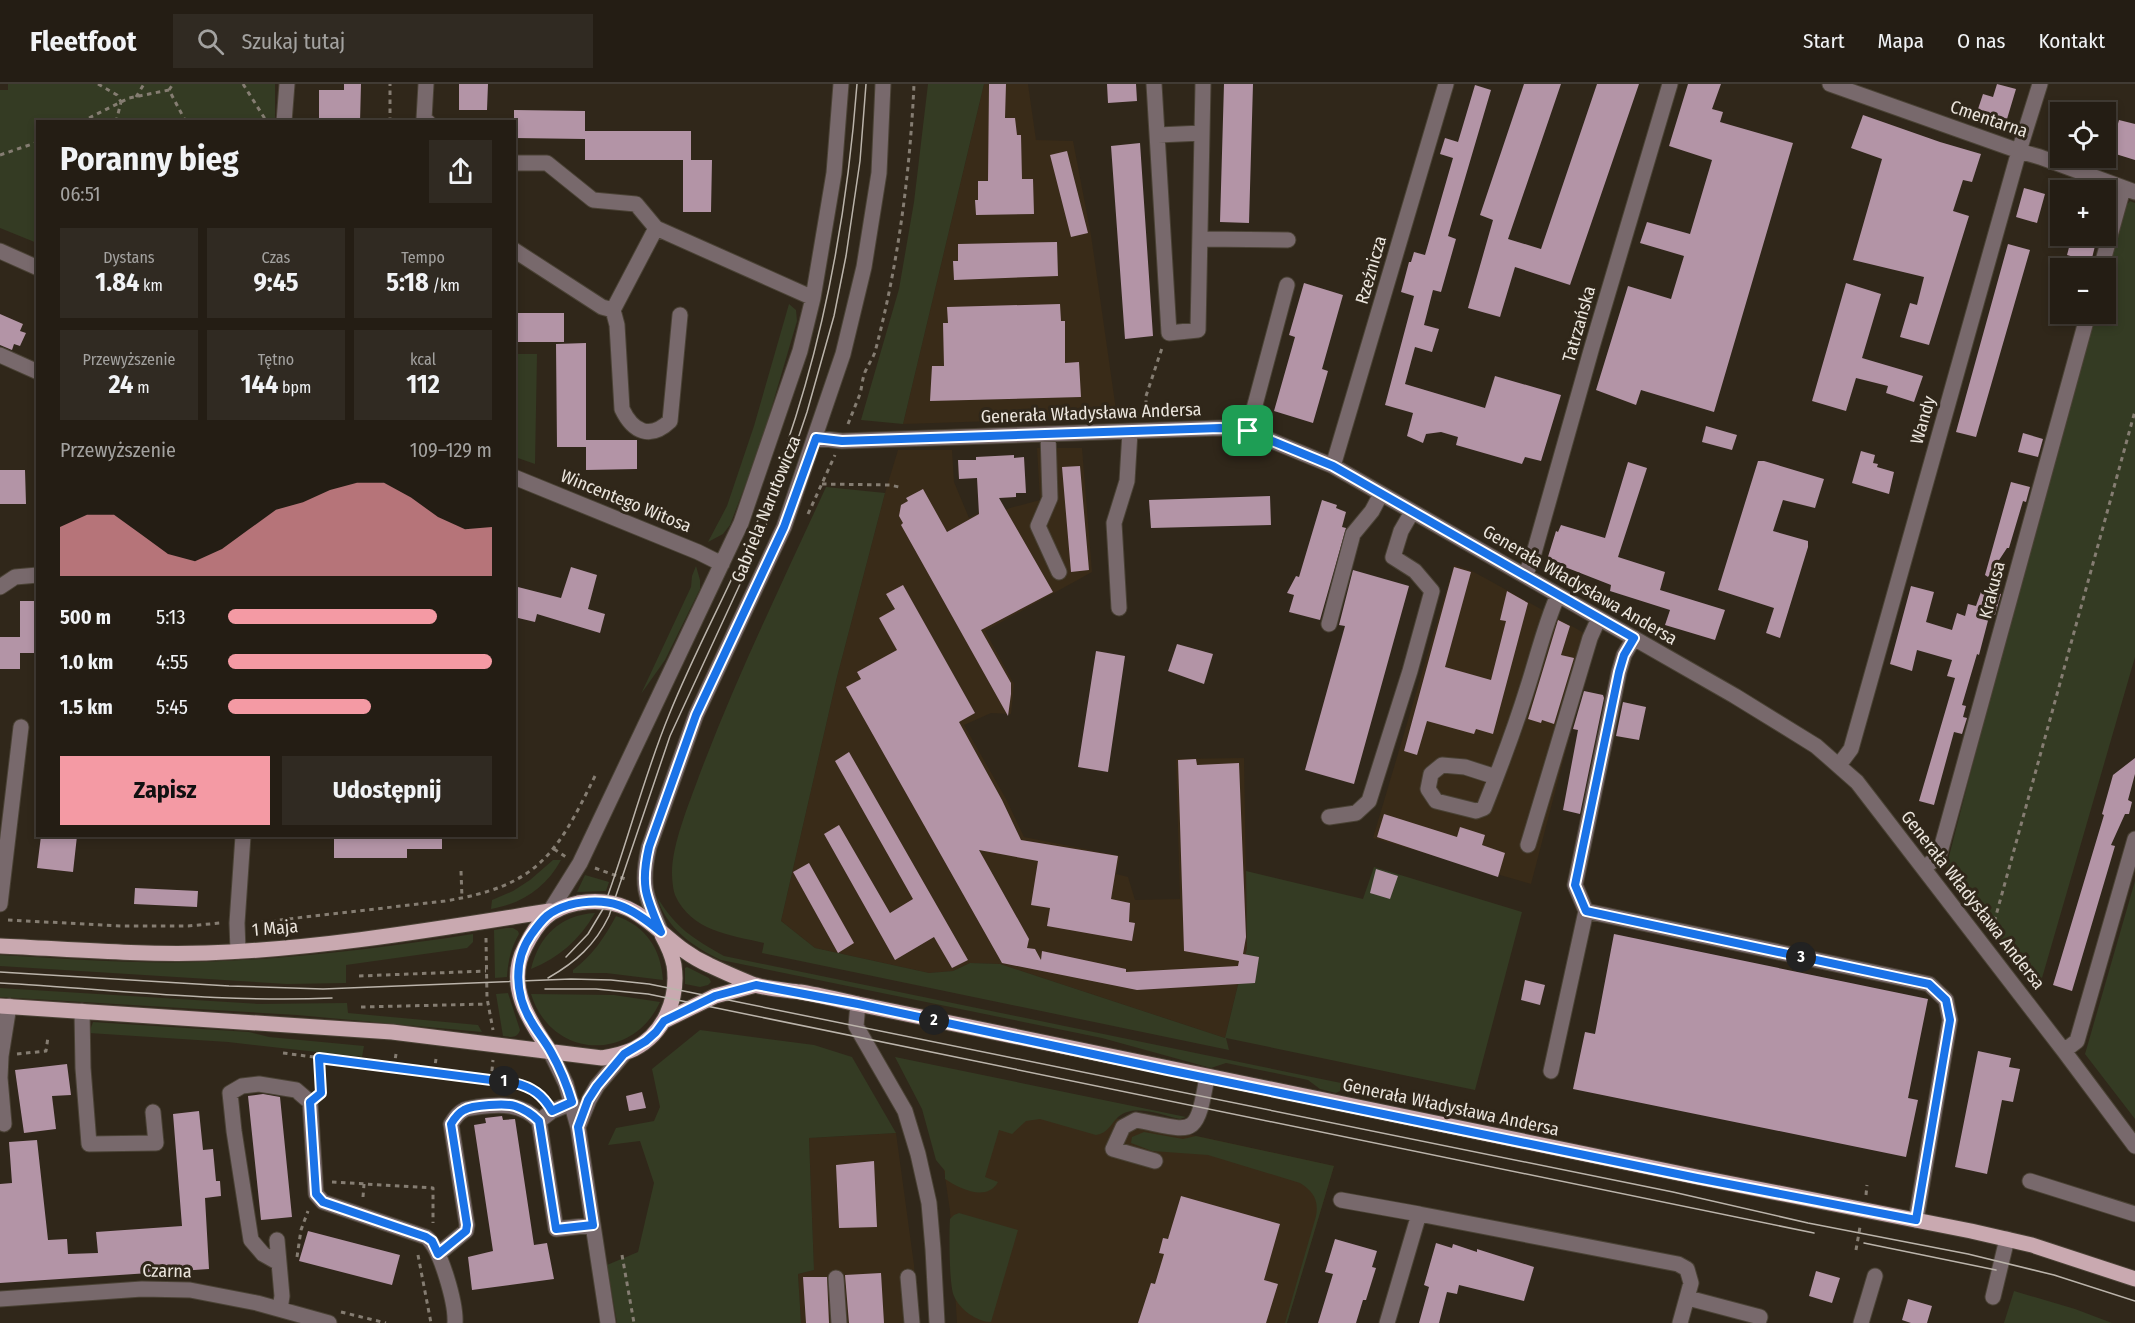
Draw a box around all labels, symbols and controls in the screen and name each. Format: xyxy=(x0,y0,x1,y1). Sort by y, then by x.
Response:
search box xyxy=(173,14,593,68)
text: Fleetfoot xyxy=(30,25,137,58)
icon: search xyxy=(194,25,227,58)
text: Szukaj tutaj xyxy=(242,28,345,55)
text: Start xyxy=(1803,28,1845,54)
text: Mapa xyxy=(1878,28,1924,54)
text: O nas xyxy=(1957,28,2005,54)
text: Kontakt xyxy=(2038,28,2105,54)
street label: Cmentarna xyxy=(1947,96,2031,143)
map controls xyxy=(2050,102,2116,324)
button: locate xyxy=(2050,102,2116,168)
text: Poranny bieg xyxy=(60,139,239,179)
button: share xyxy=(429,140,492,203)
button: + xyxy=(2050,180,2116,246)
text: 06:51 xyxy=(60,182,101,206)
street label: Rzeźnicza xyxy=(1351,233,1391,307)
text: Dystans xyxy=(103,248,155,267)
text: Czas xyxy=(262,248,290,267)
text: Tempo xyxy=(401,248,445,267)
button: − xyxy=(2050,258,2116,324)
text: 1.84 xyxy=(95,267,139,298)
text: 9:45 xyxy=(253,267,299,298)
text: 5:18 xyxy=(386,267,429,298)
text: km xyxy=(139,276,163,295)
text: /km xyxy=(429,276,460,295)
street label: Tatrzańska xyxy=(1558,283,1600,365)
text: Przewyższenie xyxy=(83,350,175,369)
text: Tętno xyxy=(258,350,294,369)
text: kcal xyxy=(410,350,436,369)
text: 24 xyxy=(109,369,133,400)
text: 144 xyxy=(241,369,278,400)
text: 112 xyxy=(406,369,440,400)
text: m xyxy=(133,378,149,397)
text: bpm xyxy=(278,378,311,397)
street label: Wandy xyxy=(1906,393,1940,447)
street label: Generała Władysława Andersa xyxy=(980,398,1202,428)
pin xyxy=(1222,405,1273,456)
icon: arrive xyxy=(1231,414,1264,447)
street label: Gabriela Narutowicza xyxy=(727,432,806,586)
text: Przewyższenie xyxy=(60,438,176,462)
text: 109–129 m xyxy=(410,438,492,462)
street label: Wincentego Witosa xyxy=(557,465,695,537)
street label: Generała Władysława Andersa xyxy=(1479,520,1681,650)
street label: Krakusa xyxy=(1974,559,2010,621)
text: 500 m xyxy=(60,605,111,629)
text: 5:13 xyxy=(156,605,185,629)
text: 1.0 km xyxy=(60,650,113,674)
text: 4:55 xyxy=(156,650,188,674)
text: 1.5 km xyxy=(60,695,113,719)
text: 5:45 xyxy=(156,695,188,719)
button: Zapisz xyxy=(60,756,270,825)
button: Udostępnij xyxy=(282,756,492,825)
street label: Generała Władysława Andersa xyxy=(1896,806,2050,994)
street label: 1 Maja xyxy=(251,915,299,941)
pin: 3 xyxy=(1786,942,1816,972)
text: 3 xyxy=(1797,947,1805,966)
pin: 2 xyxy=(919,1005,949,1035)
text: 2 xyxy=(930,1010,938,1029)
pin: 1 xyxy=(489,1066,519,1096)
text: 1 xyxy=(501,1071,507,1090)
street label: Generała Władysława Andersa xyxy=(1341,1073,1561,1141)
street label: Czarna xyxy=(142,1260,192,1282)

